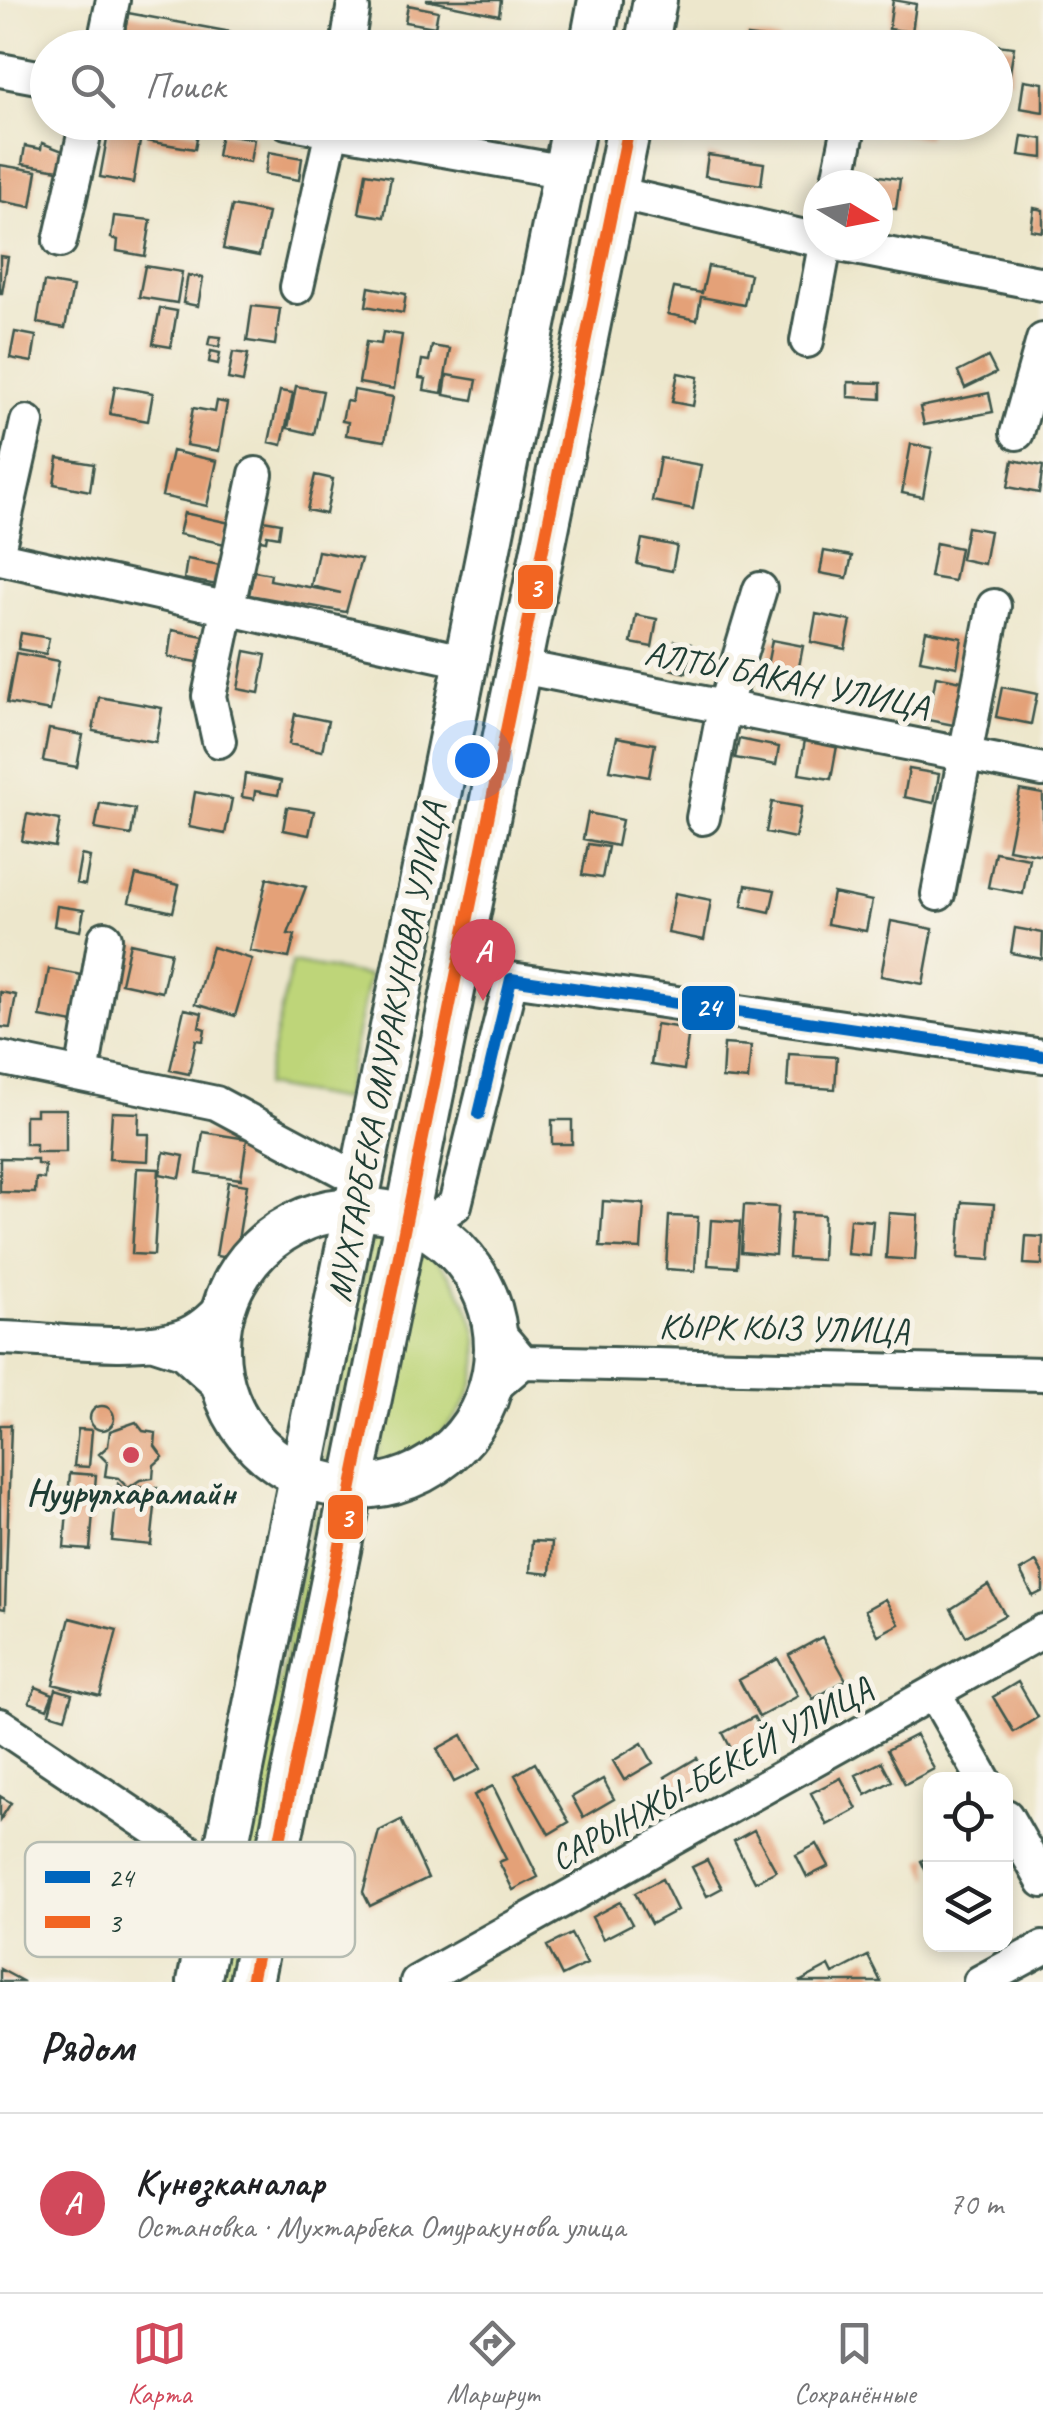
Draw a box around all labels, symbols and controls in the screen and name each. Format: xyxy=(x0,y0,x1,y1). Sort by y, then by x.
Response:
search box xyxy=(30,30,1013,140)
icon: search xyxy=(65,58,120,113)
text: Поиск xyxy=(145,62,225,109)
north arrow xyxy=(803,170,893,260)
line badge: 3 xyxy=(516,563,555,611)
text: 3 xyxy=(529,570,544,605)
street label: АЛТЫ БАКАН УЛИЦА xyxy=(641,630,934,729)
your location xyxy=(447,735,498,786)
street label: МУХТАРБЕКА ОМУРАКУНОВА УЛИЦА xyxy=(316,798,457,1305)
pin: A xyxy=(450,918,516,1001)
line badge: 24 xyxy=(680,984,737,1032)
text: 24 xyxy=(695,990,724,1025)
street label: КЫРК КЫЗ УЛИЦА xyxy=(659,1304,911,1353)
marker: Нуурулхарамайн xyxy=(120,1444,142,1466)
place label: Нуурулхарамайн xyxy=(27,1470,238,1515)
line badge: 3 xyxy=(326,1493,365,1541)
text: 3 xyxy=(340,1500,355,1535)
street label: САРЫНЖЫ-БЕКЕЙ УЛИЦА xyxy=(542,1665,881,1881)
map controls xyxy=(923,1772,1013,1952)
button: locate xyxy=(923,1772,1013,1862)
legend xyxy=(25,1842,355,1957)
text: 24 xyxy=(108,1860,136,1895)
button: layers xyxy=(923,1862,1013,1952)
text: 3 xyxy=(108,1905,123,1940)
text: Рядом xyxy=(40,2021,134,2074)
text: Күнөзканалар xyxy=(135,2159,325,2206)
text: A xyxy=(64,2183,81,2224)
text: 70 m xyxy=(949,2183,1003,2224)
text: Остановка · Мухтарбека Омуракунова улица xyxy=(135,2206,625,2247)
tab: Карта xyxy=(128,2316,192,2411)
tab: Маршрут xyxy=(447,2316,539,2411)
tab: Сохранённые xyxy=(794,2316,916,2411)

